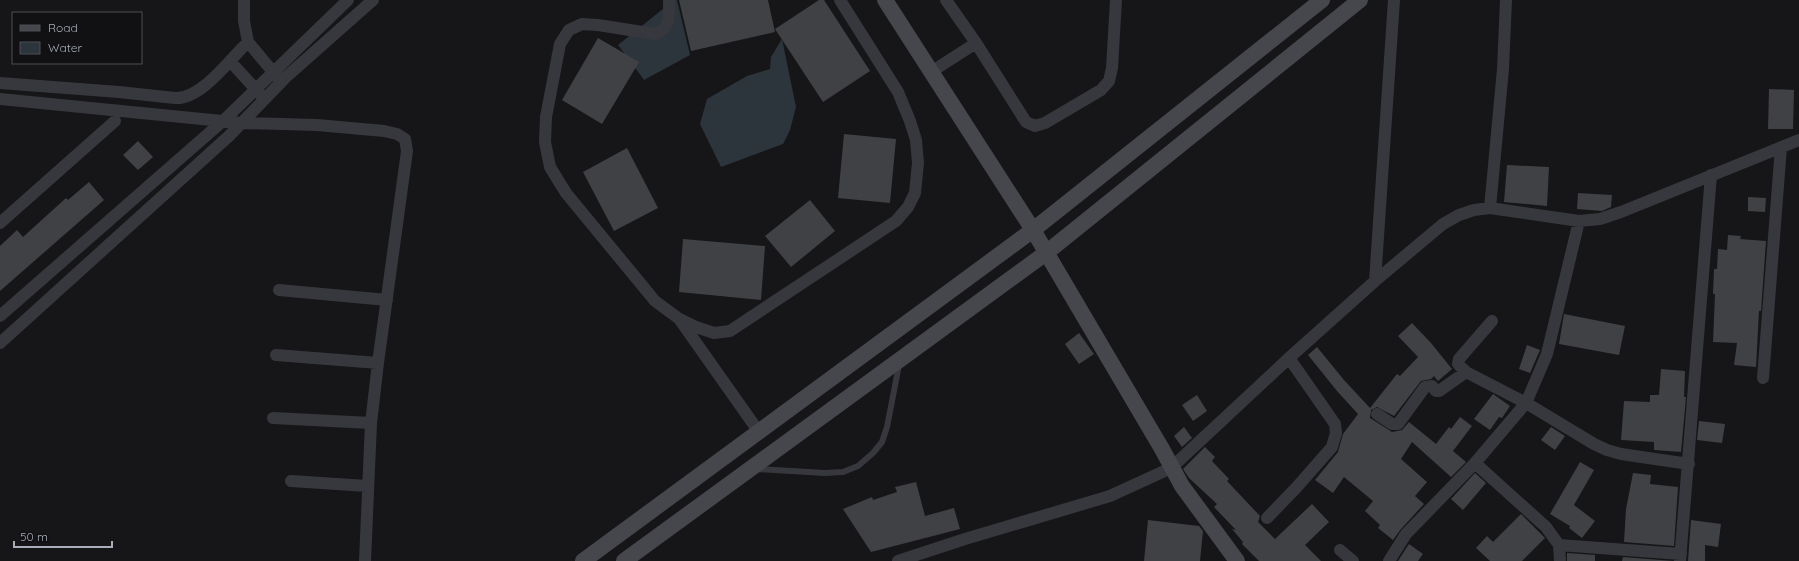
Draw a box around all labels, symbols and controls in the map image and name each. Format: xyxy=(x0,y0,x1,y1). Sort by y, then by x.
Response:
legend xyxy=(12,12,142,64)
text: Road xyxy=(48,20,78,35)
text: Water xyxy=(48,40,83,55)
scale bar xyxy=(14,523,112,549)
text: 50 m xyxy=(20,529,48,544)

